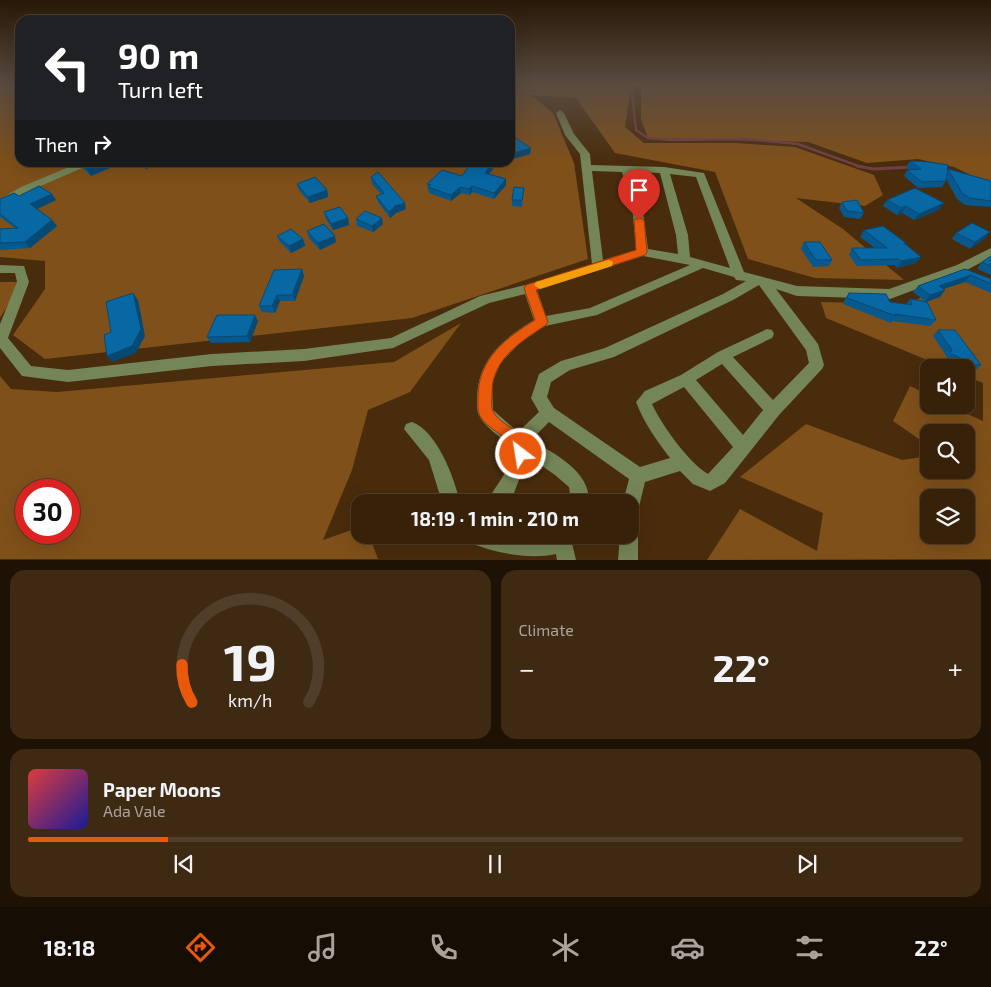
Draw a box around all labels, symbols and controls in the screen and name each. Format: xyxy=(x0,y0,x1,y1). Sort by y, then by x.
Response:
text: 90 m xyxy=(118,34,199,76)
icon: left xyxy=(35,35,100,100)
text: Turn left xyxy=(118,76,203,102)
icon: right xyxy=(88,130,116,158)
text: Then xyxy=(35,133,78,156)
pin xyxy=(618,169,660,220)
icon: arrive xyxy=(625,176,653,204)
map controls xyxy=(920,359,975,544)
button: sound xyxy=(920,359,975,414)
button: search xyxy=(920,424,975,479)
position arrow xyxy=(494,427,546,479)
speed limit sign: 30 xyxy=(15,479,80,544)
button: layers xyxy=(920,489,975,544)
text: 18:19 · 1 min · 210 m xyxy=(411,507,579,530)
text: Climate xyxy=(519,620,574,639)
text: 19 xyxy=(224,629,277,691)
text: 22° xyxy=(713,644,770,690)
text: − xyxy=(519,651,535,685)
text: + xyxy=(948,651,963,685)
text: km/h xyxy=(228,689,272,711)
text: Paper Moons xyxy=(103,778,221,801)
text: Ada Vale xyxy=(103,801,166,820)
icon: previous xyxy=(170,850,198,878)
icon: pause xyxy=(481,850,509,878)
icon: next xyxy=(793,850,821,878)
icon: directions xyxy=(183,930,218,965)
icon: music xyxy=(305,930,340,965)
icon: phone xyxy=(426,930,461,965)
icon: climate xyxy=(548,930,583,965)
icon: car xyxy=(670,930,705,965)
icon: filters xyxy=(792,930,827,965)
text: 18:18 xyxy=(43,934,96,960)
text: 22° xyxy=(914,934,947,960)

